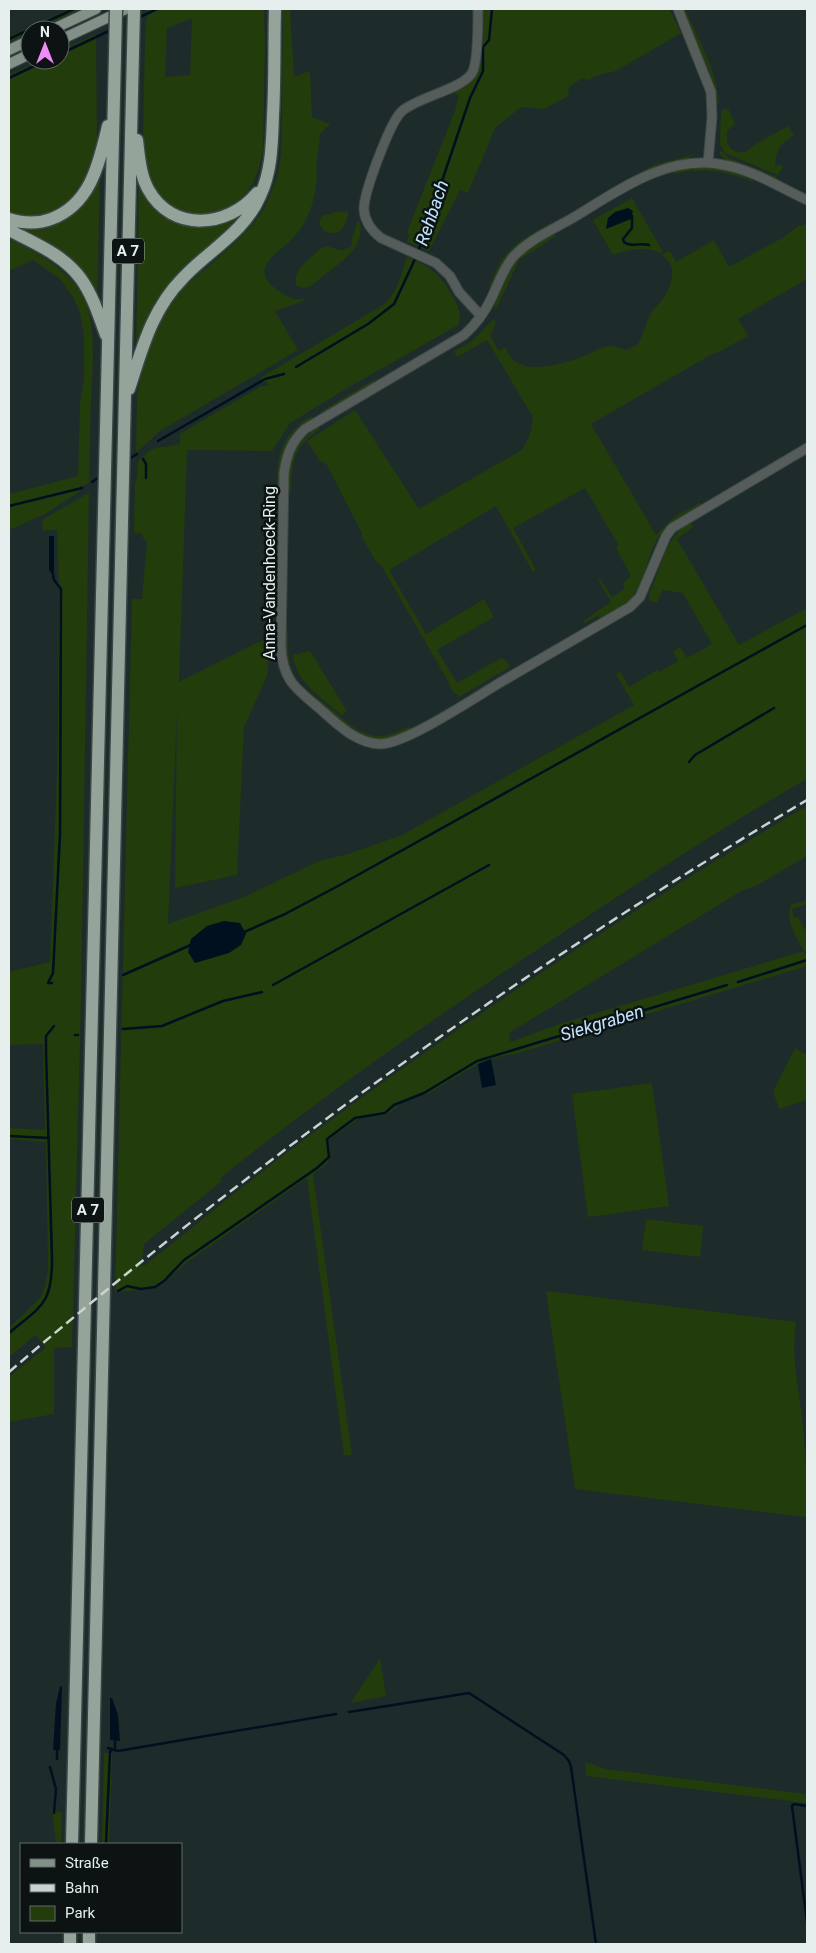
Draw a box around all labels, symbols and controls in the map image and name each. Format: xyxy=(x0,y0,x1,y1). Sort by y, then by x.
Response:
north arrow xyxy=(20,20,70,70)
text: N xyxy=(40,24,50,40)
water label: Rehbach xyxy=(411,177,452,248)
road number: A 7 xyxy=(112,238,144,264)
street label: Anna-Vandenhoeck-Ring xyxy=(260,486,279,660)
water label: Siekgraben xyxy=(558,1000,646,1045)
road number: A 7 xyxy=(72,1198,104,1222)
legend xyxy=(20,1843,182,1933)
text: Straße xyxy=(65,1854,109,1872)
text: Bahn xyxy=(65,1879,99,1897)
text: Park xyxy=(65,1904,96,1922)

